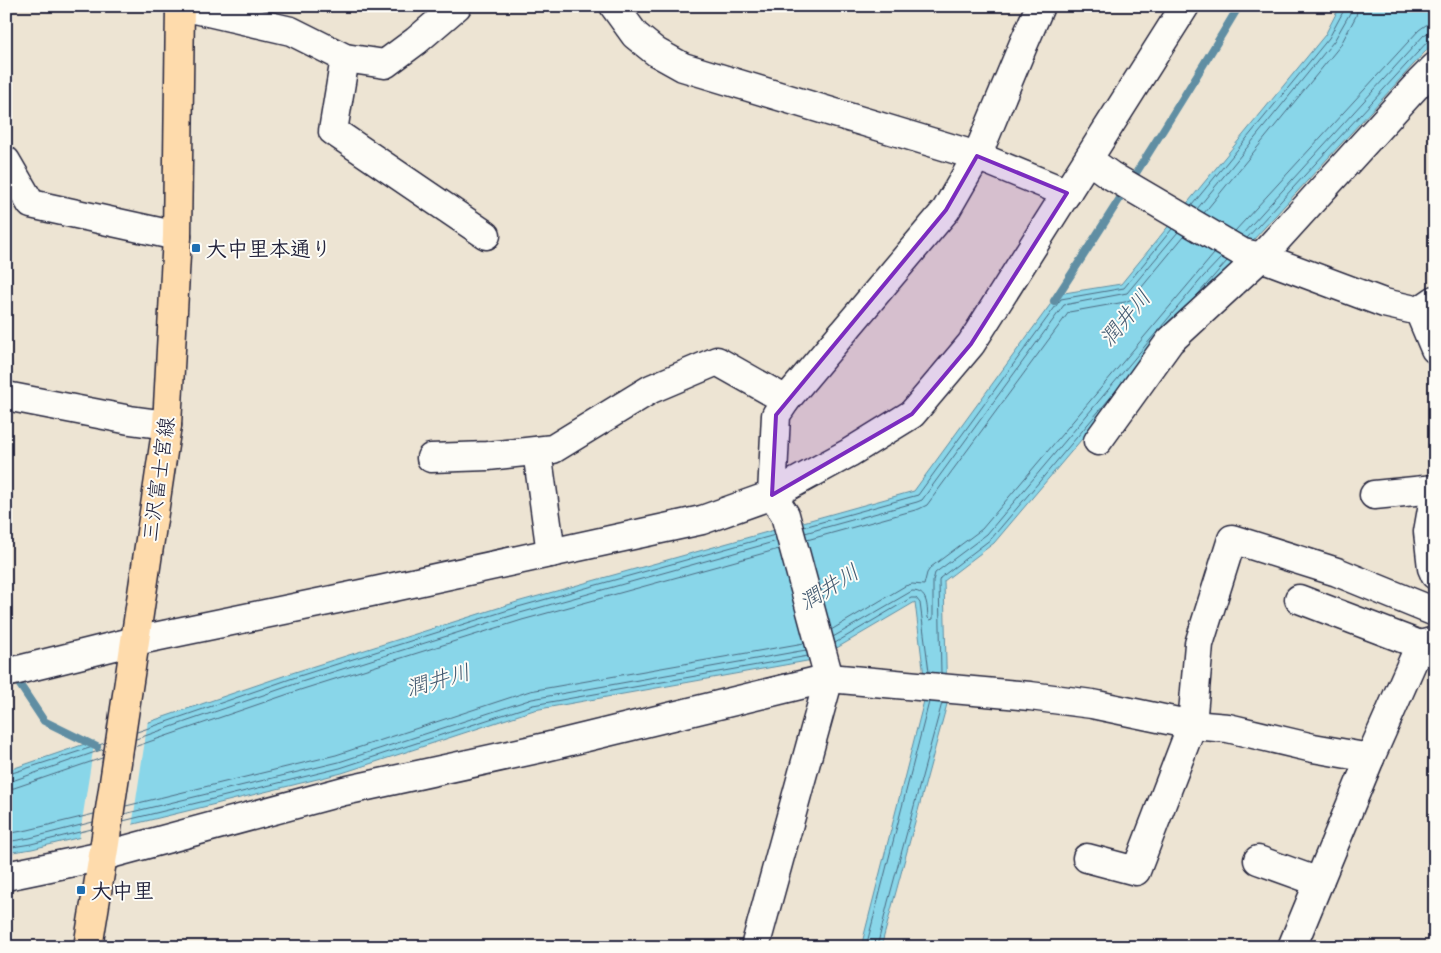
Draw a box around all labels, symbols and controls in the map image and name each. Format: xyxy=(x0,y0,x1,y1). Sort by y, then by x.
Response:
place label: 大中里本通り xyxy=(206,236,332,261)
marker: 大中里本通り xyxy=(190,242,202,254)
water label: 潤井川 xyxy=(1093,284,1157,352)
street label: 三沢富士宮線 xyxy=(137,415,179,543)
water label: 潤井川 xyxy=(794,558,864,616)
water label: 潤井川 xyxy=(403,658,473,702)
place label: 大中里 xyxy=(91,878,154,903)
marker: 大中里 xyxy=(75,884,87,896)

